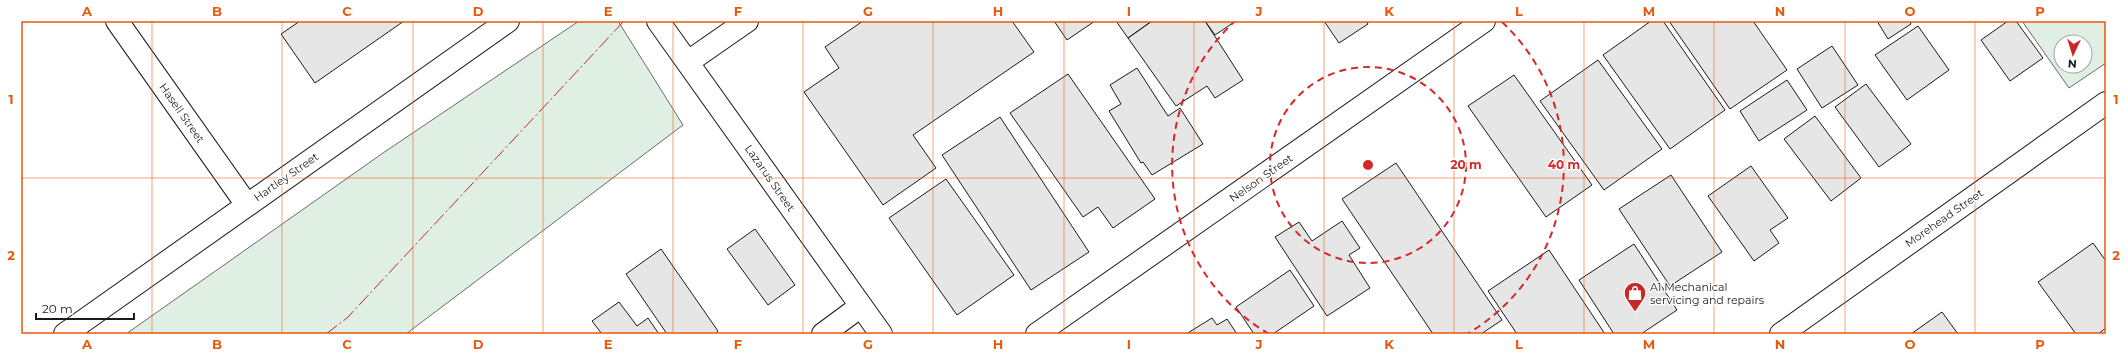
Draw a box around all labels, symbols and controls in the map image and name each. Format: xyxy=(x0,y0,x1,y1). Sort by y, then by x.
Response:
text: A xyxy=(81,3,93,19)
text: B xyxy=(212,3,222,19)
text: C xyxy=(342,3,352,19)
text: D xyxy=(473,3,484,19)
text: E xyxy=(604,3,613,19)
text: F xyxy=(734,3,742,19)
text: G xyxy=(863,3,873,19)
text: H xyxy=(993,3,1003,19)
text: I xyxy=(1127,3,1131,19)
text: J xyxy=(1254,3,1263,19)
text: K xyxy=(1384,3,1394,19)
text: L xyxy=(1515,3,1523,19)
text: M xyxy=(1643,3,1655,19)
text: N xyxy=(1775,3,1785,19)
text: O xyxy=(1905,3,1916,19)
text: P xyxy=(2035,3,2045,19)
north arrow xyxy=(2053,34,2093,74)
text: N xyxy=(2067,57,2077,71)
street label: Hasell Street xyxy=(156,81,208,146)
text: 1 xyxy=(8,91,14,107)
text: 1 xyxy=(2113,91,2119,107)
street label: Lazarus Street xyxy=(742,142,799,215)
street label: Hartley Street xyxy=(251,149,322,205)
street label: Nelson Street xyxy=(1227,151,1296,205)
text: 20 m xyxy=(1450,157,1482,172)
text: 40 m xyxy=(1548,157,1580,172)
centre of rings xyxy=(1361,158,1375,172)
street label: Morehead Street xyxy=(1902,185,1986,250)
text: 2 xyxy=(7,247,15,263)
text: 2 xyxy=(2112,247,2120,263)
shop icon: A1 Mechanical servicing and repairs xyxy=(1622,280,1648,313)
place label: A1 Mechanical servicing and repairs xyxy=(1650,280,1765,307)
scale bar xyxy=(36,295,134,321)
text: 20 m xyxy=(42,301,73,316)
text: A xyxy=(81,336,93,352)
text: B xyxy=(212,336,222,352)
text: C xyxy=(342,336,352,352)
text: D xyxy=(473,336,484,352)
text: E xyxy=(604,336,613,352)
text: F xyxy=(734,336,742,352)
text: G xyxy=(863,336,873,352)
text: H xyxy=(993,336,1003,352)
text: I xyxy=(1127,336,1131,352)
text: J xyxy=(1254,336,1263,352)
text: K xyxy=(1384,336,1394,352)
text: L xyxy=(1515,336,1523,352)
text: M xyxy=(1643,336,1655,352)
text: N xyxy=(1775,336,1785,352)
text: O xyxy=(1905,336,1916,352)
text: P xyxy=(2035,336,2045,352)

